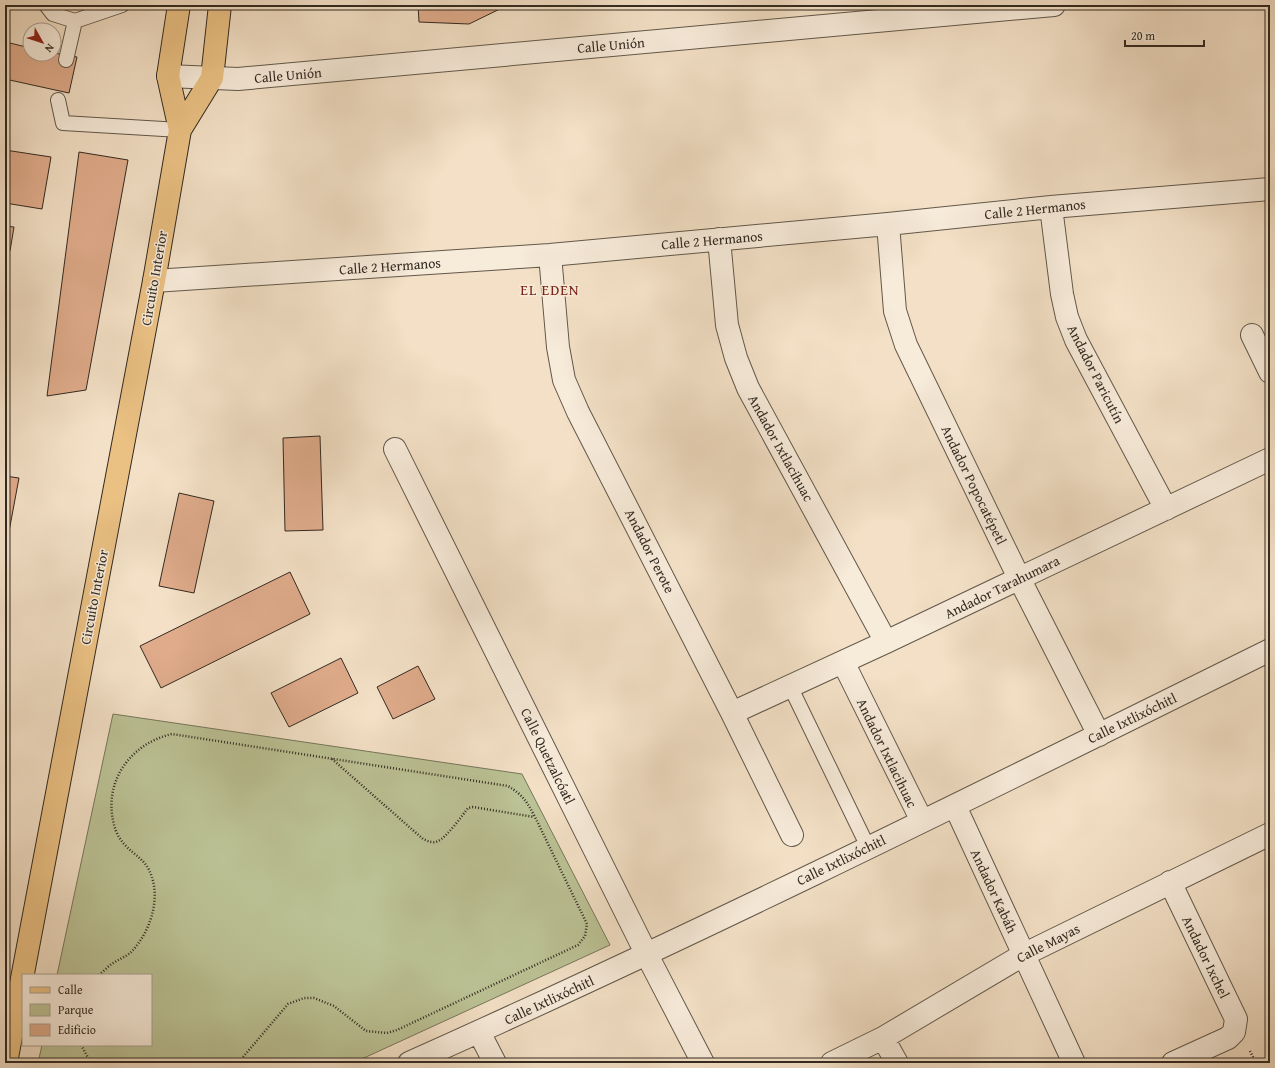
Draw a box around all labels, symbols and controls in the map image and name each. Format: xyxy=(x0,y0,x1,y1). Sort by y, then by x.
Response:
north arrow xyxy=(22,22,62,62)
scale bar xyxy=(1125,22,1204,48)
text: 20 m xyxy=(1131,27,1155,44)
street label: Calle Unión xyxy=(576,32,646,58)
text: N xyxy=(41,40,58,57)
street label: Calle Unión xyxy=(253,62,323,88)
street label: Calle 2 Hermanos xyxy=(983,194,1087,224)
street label: Calle 2 Hermanos xyxy=(660,226,764,254)
street label: Circuito Interior xyxy=(136,229,172,327)
street label: Calle 2 Hermanos xyxy=(339,252,441,280)
district label: EL EDEN xyxy=(520,279,580,300)
street label: Andador Paricutín xyxy=(1063,321,1130,427)
street label: Andador Ixtlacihuac xyxy=(743,391,819,505)
street label: Andador Popocatépetl xyxy=(936,422,1012,548)
street label: Andador Perote xyxy=(620,505,680,597)
street label: Circuito Interior xyxy=(75,548,113,646)
street label: Andador Tarahumara xyxy=(941,550,1063,624)
street label: Calle Ixtlixóchitl xyxy=(1084,688,1180,748)
street label: Andador Ixtlacihuac xyxy=(852,695,922,811)
street label: Calle Quetzalcóatl xyxy=(516,704,580,808)
street label: Calle Ixtlixóchitl xyxy=(793,830,889,890)
street label: Andador Kabáh xyxy=(966,846,1022,936)
street label: Andador Ixchel xyxy=(1177,912,1235,1002)
street label: Calle Mayas xyxy=(1013,918,1083,968)
street label: Calle Ixtlixóchitl xyxy=(501,970,597,1030)
legend xyxy=(22,974,152,1046)
text: Calle xyxy=(58,981,83,998)
text: Parque xyxy=(58,1001,94,1018)
text: Edificio xyxy=(58,1021,96,1038)

